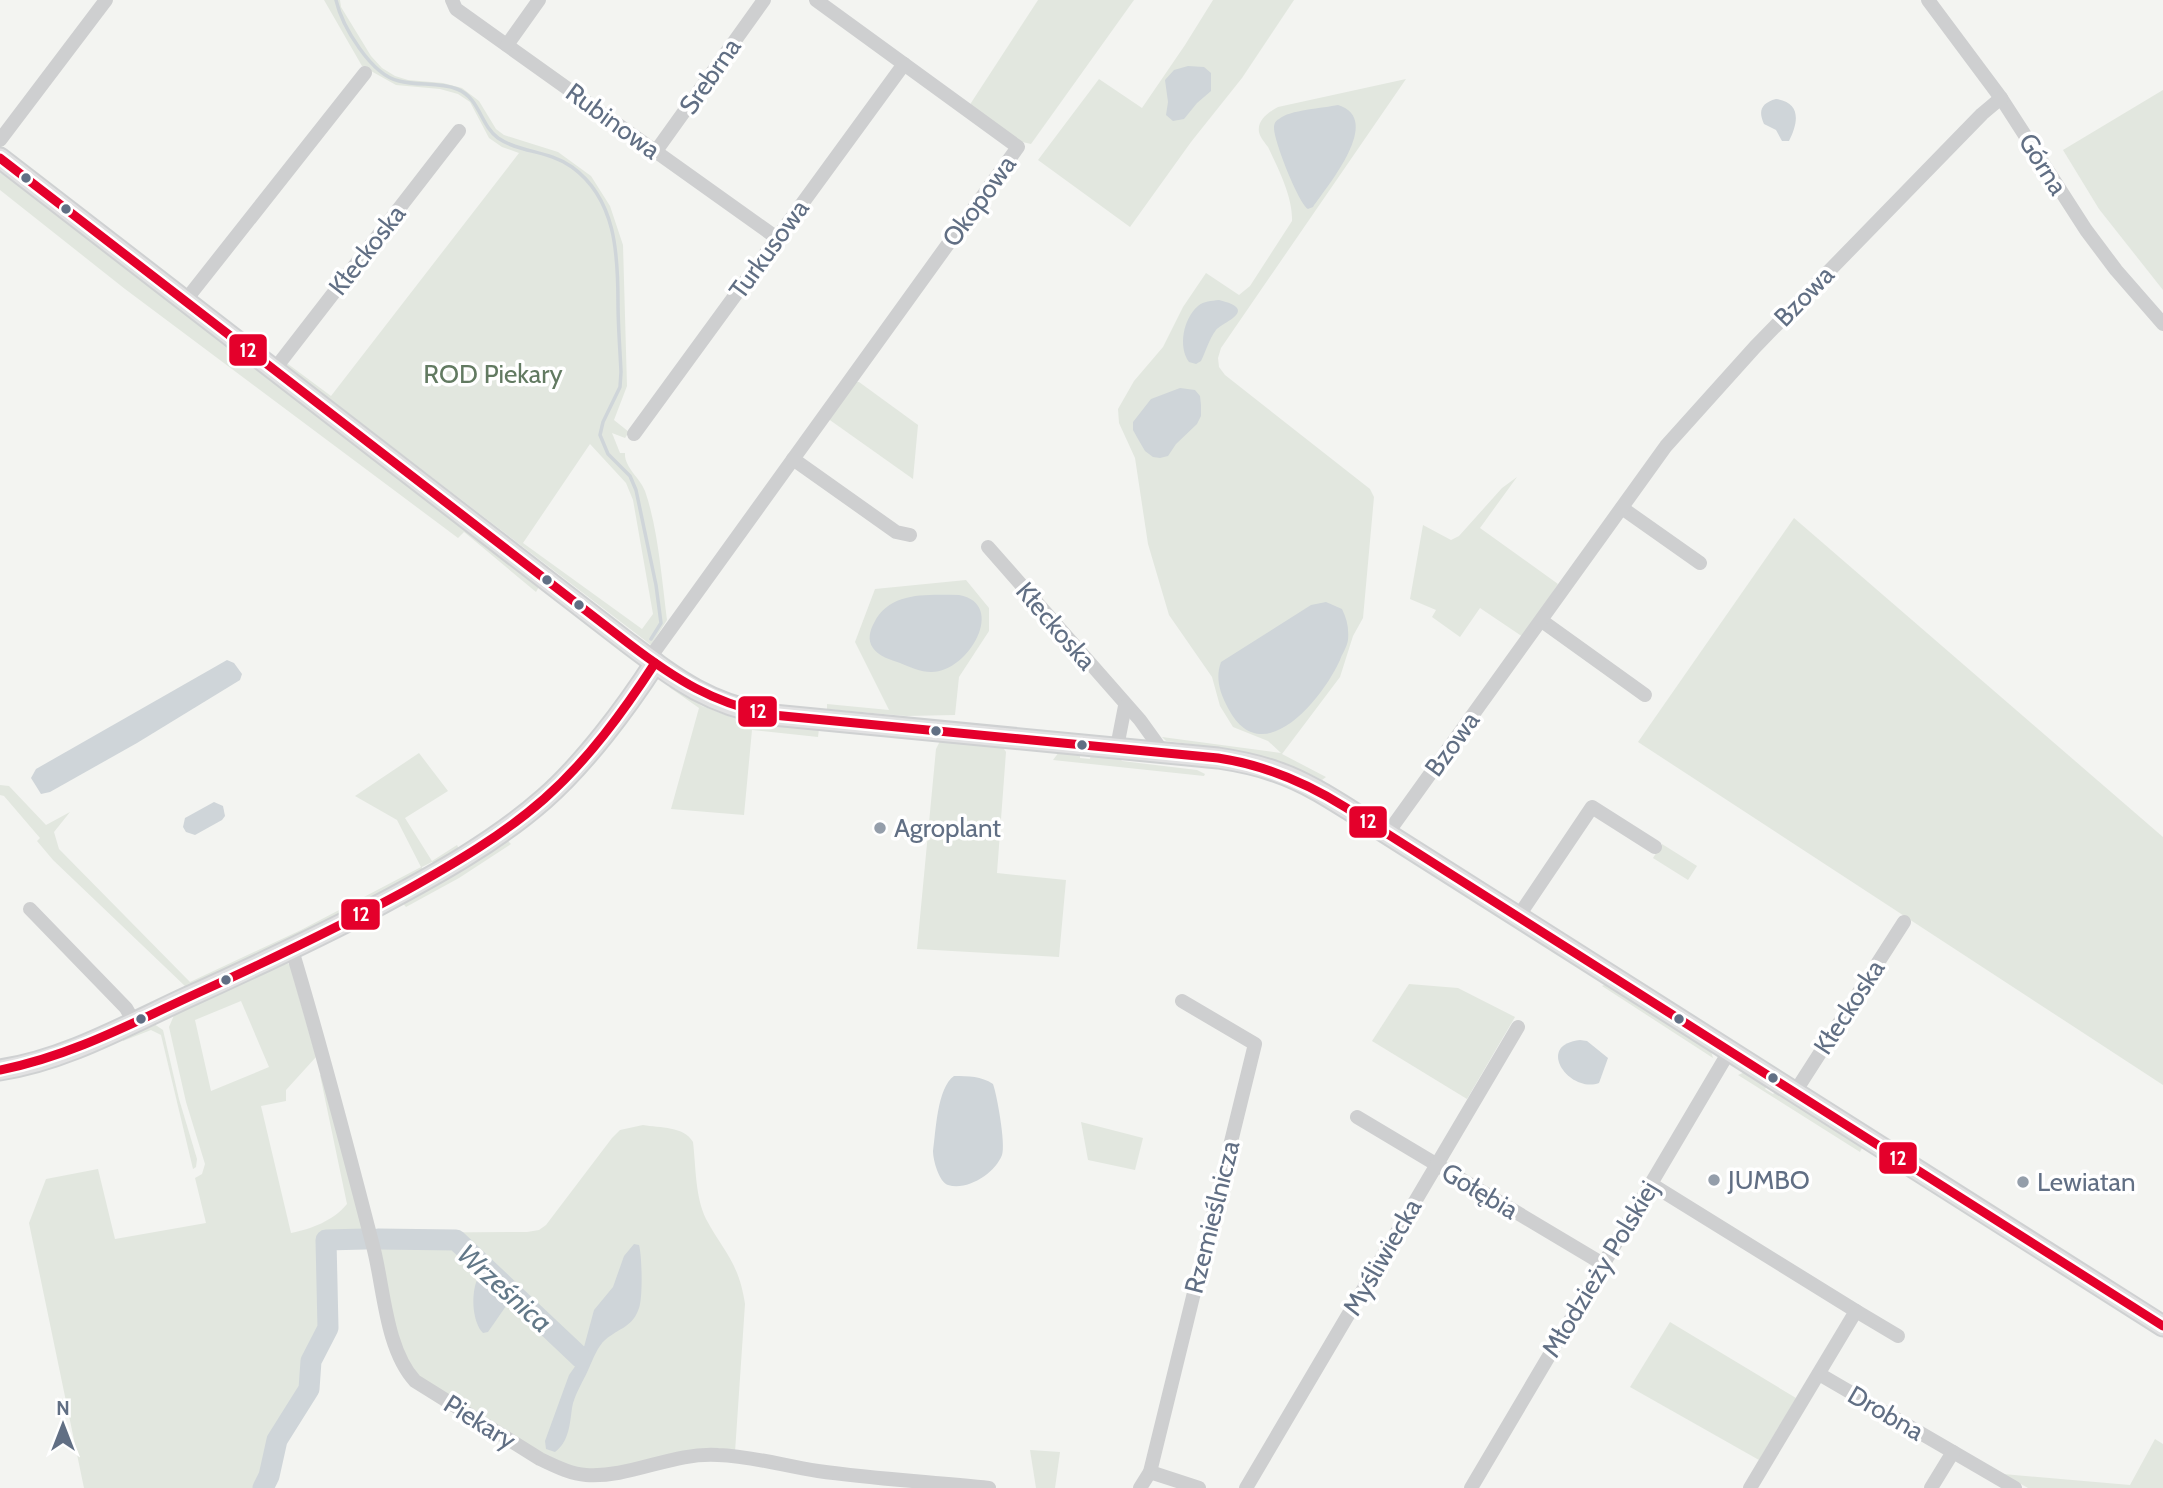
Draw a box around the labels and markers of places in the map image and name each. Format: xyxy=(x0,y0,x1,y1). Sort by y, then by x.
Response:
unlabelled marker xyxy=(19,171,33,185)
unlabelled marker xyxy=(59,202,73,216)
unlabelled marker xyxy=(540,573,554,587)
unlabelled marker xyxy=(572,598,586,612)
unlabelled marker xyxy=(929,724,943,738)
unlabelled marker xyxy=(1075,738,1089,752)
place label: Agroplant xyxy=(894,812,1001,844)
marker: Agroplant xyxy=(872,820,888,836)
unlabelled marker xyxy=(219,973,233,987)
unlabelled marker xyxy=(134,1012,148,1026)
unlabelled marker xyxy=(1672,1012,1686,1026)
unlabelled marker xyxy=(1766,1071,1780,1085)
place label: JUMBO xyxy=(1727,1164,1810,1196)
place label: Lewiatan xyxy=(2037,1166,2135,1198)
marker: JUMBO xyxy=(1706,1172,1722,1188)
marker: Lewiatan xyxy=(2015,1174,2031,1190)

